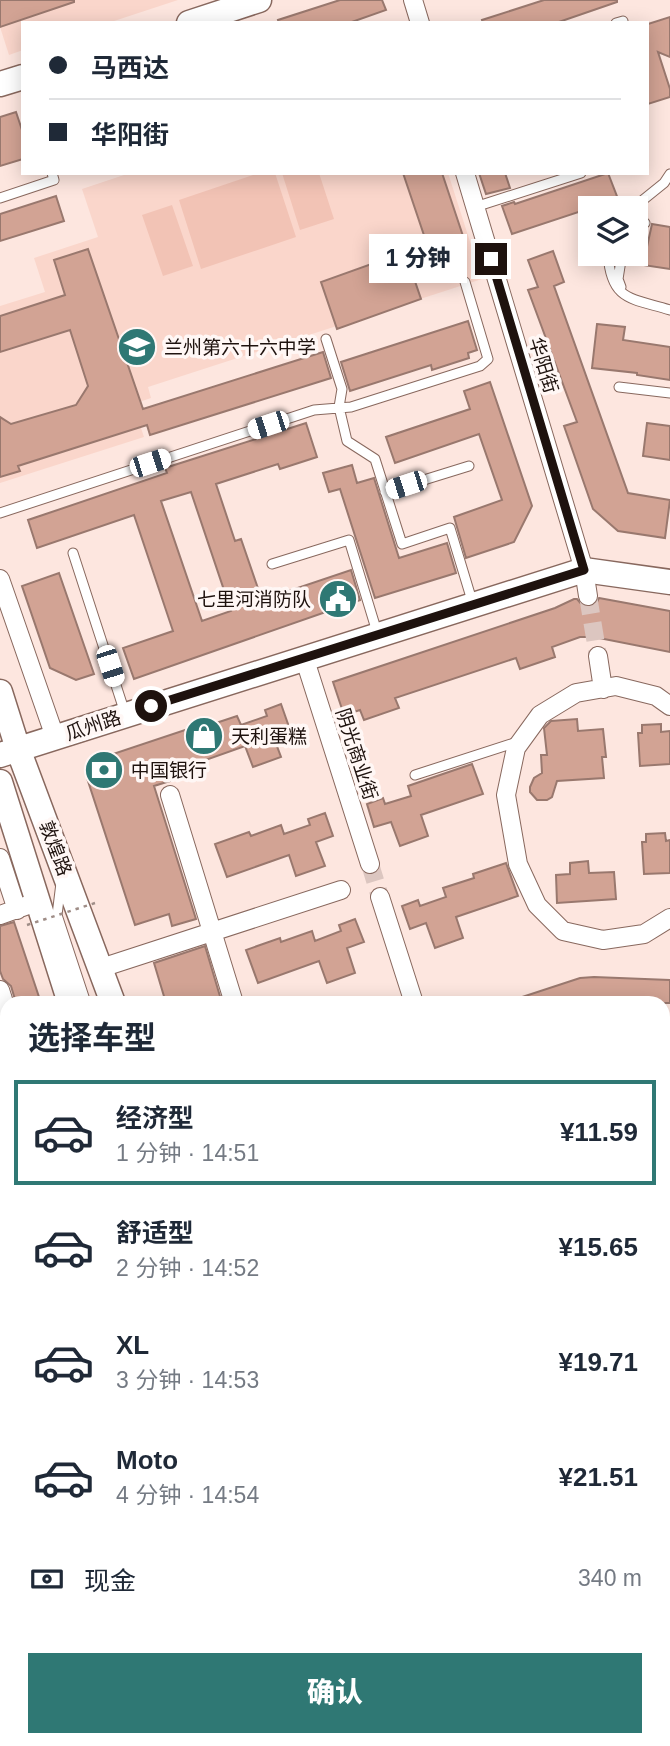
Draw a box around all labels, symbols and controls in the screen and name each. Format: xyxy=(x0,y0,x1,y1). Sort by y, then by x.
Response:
text: 马西达 xyxy=(91,53,169,83)
text: 华阳街 xyxy=(91,120,169,150)
map controls xyxy=(578,196,648,266)
button: layers xyxy=(578,196,648,266)
callout: 1 分钟 xyxy=(368,234,466,284)
route end xyxy=(475,243,507,275)
text: 1 分钟 xyxy=(385,245,451,271)
school or university icon: 兰州第六十六中学 xyxy=(116,326,158,368)
street label: 华阳街 xyxy=(525,335,562,395)
place label: 兰州第六十六中学 xyxy=(164,337,316,358)
car xyxy=(245,409,292,441)
car xyxy=(127,447,174,479)
car xyxy=(383,469,430,501)
public building icon: 七里河消防队 xyxy=(317,578,359,620)
place label: 七里河消防队 xyxy=(197,589,311,610)
car xyxy=(94,643,127,689)
route start xyxy=(135,690,167,722)
street label: 阴光商业街 xyxy=(332,706,381,803)
street label: 瓜州路 xyxy=(63,707,124,744)
shop icon: 天利蛋糕 xyxy=(183,715,225,757)
place label: 天利蛋糕 xyxy=(231,726,307,747)
bank icon: 中国银行 xyxy=(83,749,125,791)
place label: 中国银行 xyxy=(131,760,207,781)
street label: 敦煌路 xyxy=(36,818,76,879)
text: 选择车型 xyxy=(28,1020,156,1056)
icon: car xyxy=(32,1101,95,1164)
text: 经济型 xyxy=(116,1103,194,1133)
text: ¥11.59 xyxy=(560,1117,638,1147)
text: 1 分钟 · 14:51 xyxy=(116,1140,259,1166)
icon: car xyxy=(32,1216,95,1279)
text: 舒适型 xyxy=(116,1218,194,1248)
text: ¥15.65 xyxy=(558,1232,638,1262)
text: 2 分钟 · 14:52 xyxy=(116,1255,259,1281)
text: XL xyxy=(116,1330,149,1360)
icon: car xyxy=(32,1331,95,1394)
text: ¥19.71 xyxy=(558,1347,638,1377)
text: 3 分钟 · 14:53 xyxy=(116,1367,259,1393)
text: Moto xyxy=(116,1445,178,1475)
icon: car xyxy=(32,1446,95,1509)
text: ¥21.51 xyxy=(558,1462,638,1492)
text: 4 分钟 · 14:54 xyxy=(116,1482,259,1508)
icon: cash xyxy=(28,1560,66,1598)
text: 340 m xyxy=(578,1565,642,1591)
text: 现金 xyxy=(84,1566,136,1596)
button: 确认 xyxy=(28,1653,642,1733)

